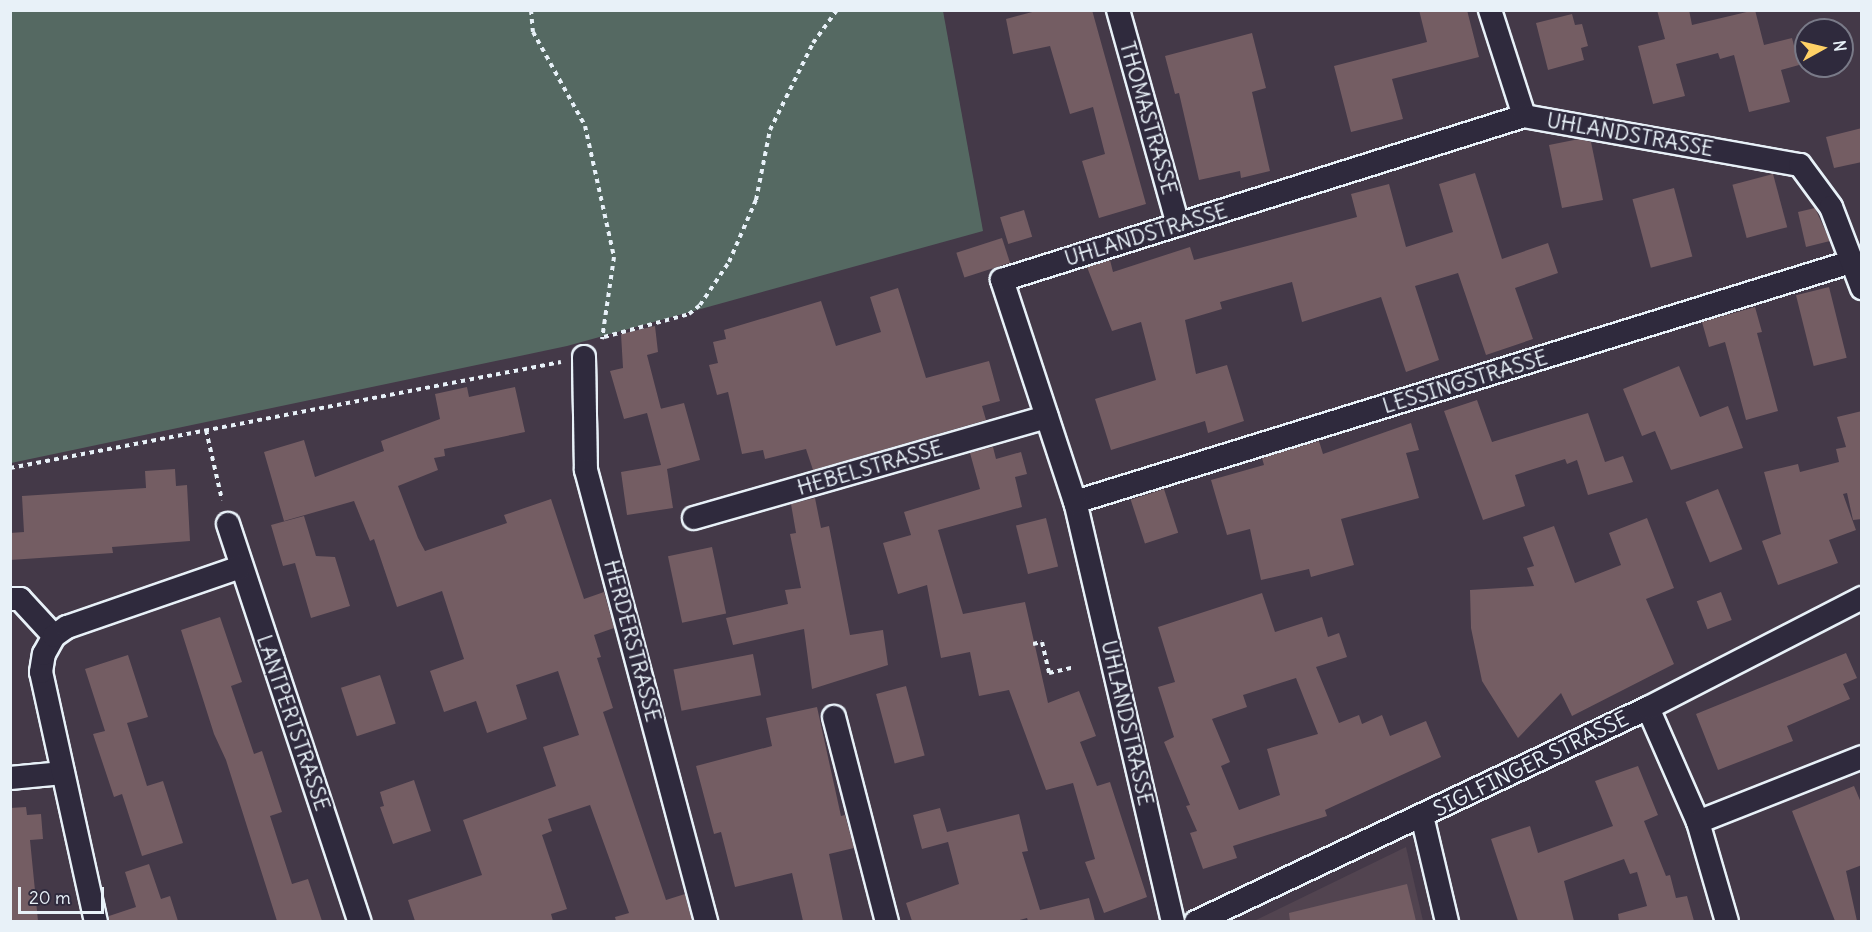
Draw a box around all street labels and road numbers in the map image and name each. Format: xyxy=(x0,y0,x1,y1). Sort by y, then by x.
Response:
street label: THOMASTRASSE xyxy=(1114,39,1182,197)
street label: UHLANDSTRASSE xyxy=(1545,108,1715,162)
street label: UHLANDSTRASSE xyxy=(1062,198,1230,272)
street label: LESSINGSTRASSE xyxy=(1380,345,1550,419)
street label: HEBELSTRASSE xyxy=(794,435,946,501)
street label: HERDERSTRASSE xyxy=(598,557,666,725)
street label: LANTPERTSTRASSE xyxy=(251,632,335,814)
street label: UHLANDSTRASSE xyxy=(1096,638,1158,808)
street label: SIGLFINGER STRASSE xyxy=(1429,706,1633,822)

